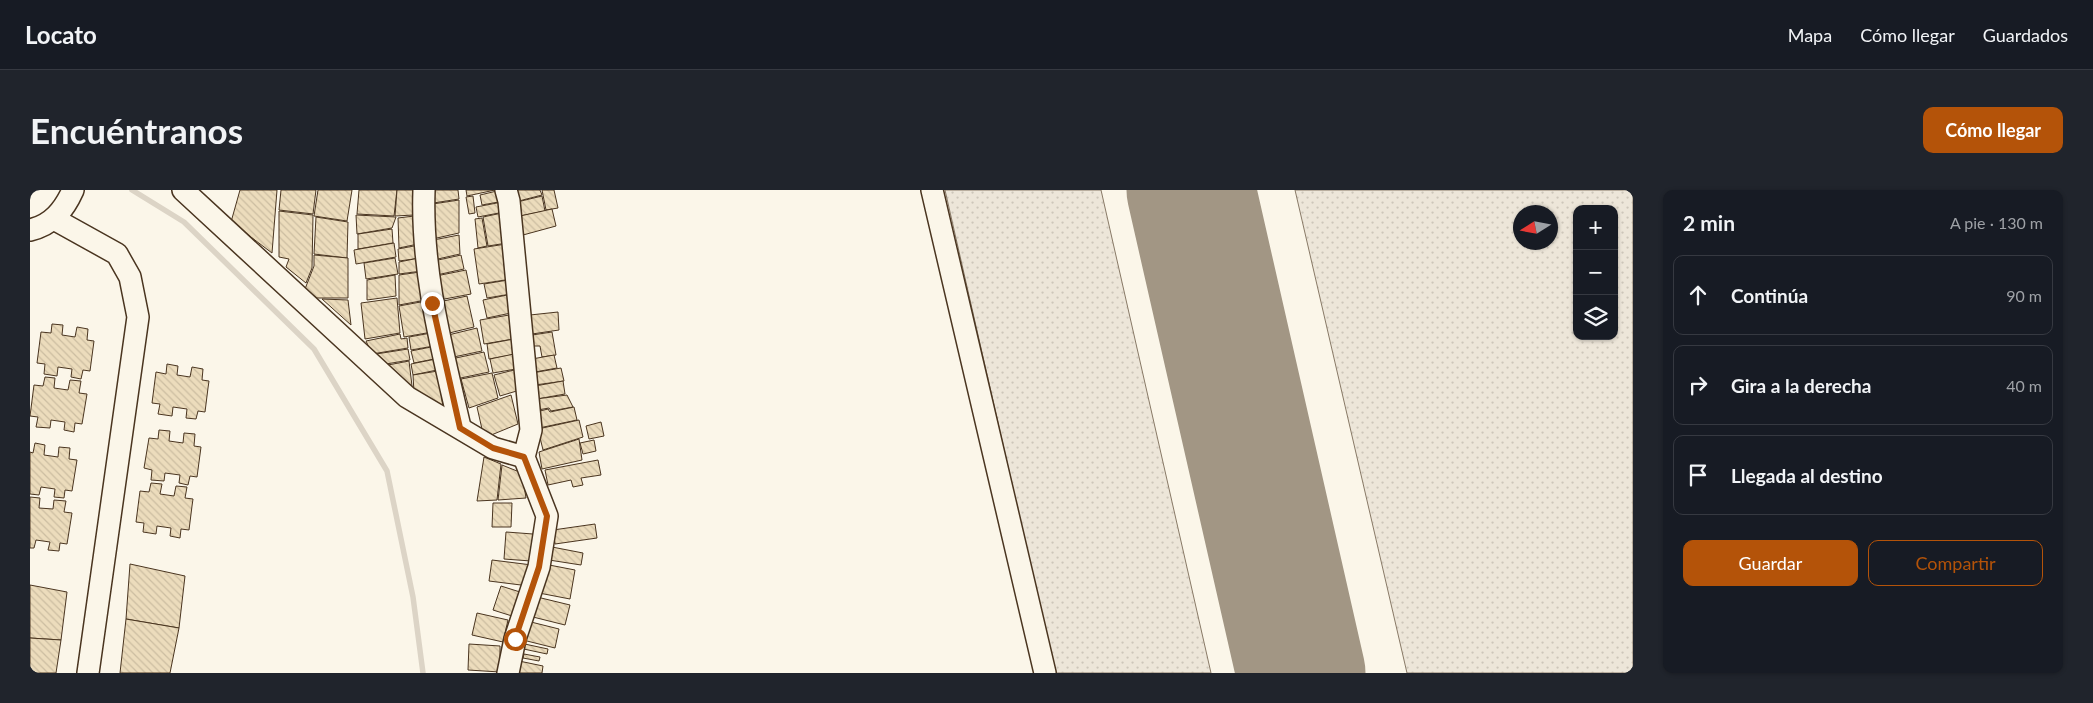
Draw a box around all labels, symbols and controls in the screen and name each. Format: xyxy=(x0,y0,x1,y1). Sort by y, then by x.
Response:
text: Locato xyxy=(25,20,97,49)
text: Mapa xyxy=(1788,24,1832,46)
text: Cómo llegar xyxy=(1860,24,1955,46)
text: Guardados xyxy=(1983,24,2068,46)
button: Cómo llegar xyxy=(1923,107,2063,153)
text: Encuéntranos xyxy=(30,109,243,151)
north arrow xyxy=(1513,205,1558,250)
map controls xyxy=(1573,205,1618,340)
button: + xyxy=(1573,205,1618,250)
text: 2 min xyxy=(1683,210,1735,235)
text: A pie · 130 m xyxy=(1950,213,2043,232)
button: − xyxy=(1573,250,1618,295)
icon: ahead xyxy=(1684,281,1712,309)
text: Continúa xyxy=(1731,284,1808,307)
text: 90 m xyxy=(2006,286,2042,305)
route end xyxy=(421,292,444,315)
button: layers xyxy=(1573,295,1618,340)
icon: right xyxy=(1684,371,1712,399)
text: Gira a la derecha xyxy=(1731,374,1871,397)
text: 40 m xyxy=(2006,376,2042,395)
icon: arrive xyxy=(1684,461,1712,489)
text: Llegada al destino xyxy=(1731,464,1883,487)
button: Guardar xyxy=(1683,540,1858,586)
button: Compartir xyxy=(1868,540,2043,586)
route start xyxy=(504,628,527,651)

